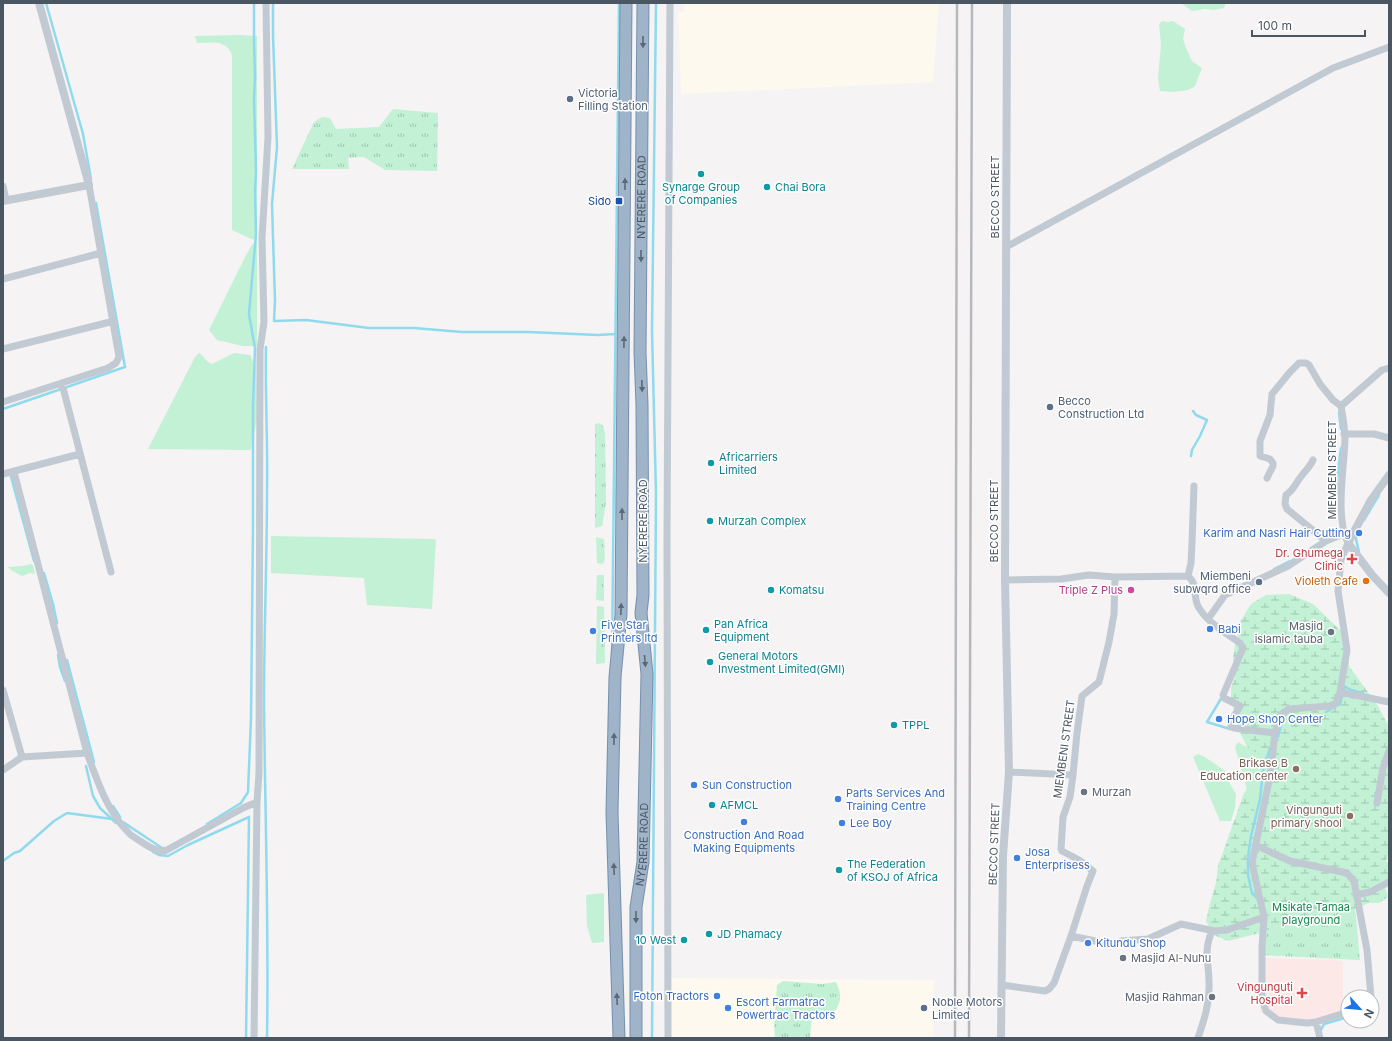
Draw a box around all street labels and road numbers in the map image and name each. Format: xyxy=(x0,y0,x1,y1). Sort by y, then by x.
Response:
street label: NYERERE ROAD xyxy=(634,155,649,239)
street label: BECCO STREET xyxy=(988,156,1002,238)
street label: MIEMBENI STREET xyxy=(1325,420,1339,520)
street label: NYERERE ROAD xyxy=(636,479,650,563)
street label: BECCO STREET xyxy=(987,480,1001,562)
street label: MIEMBENI STREET xyxy=(1050,699,1078,799)
street label: BECCO STREET xyxy=(986,802,1002,886)
street label: NYERERE ROAD xyxy=(632,803,651,887)

